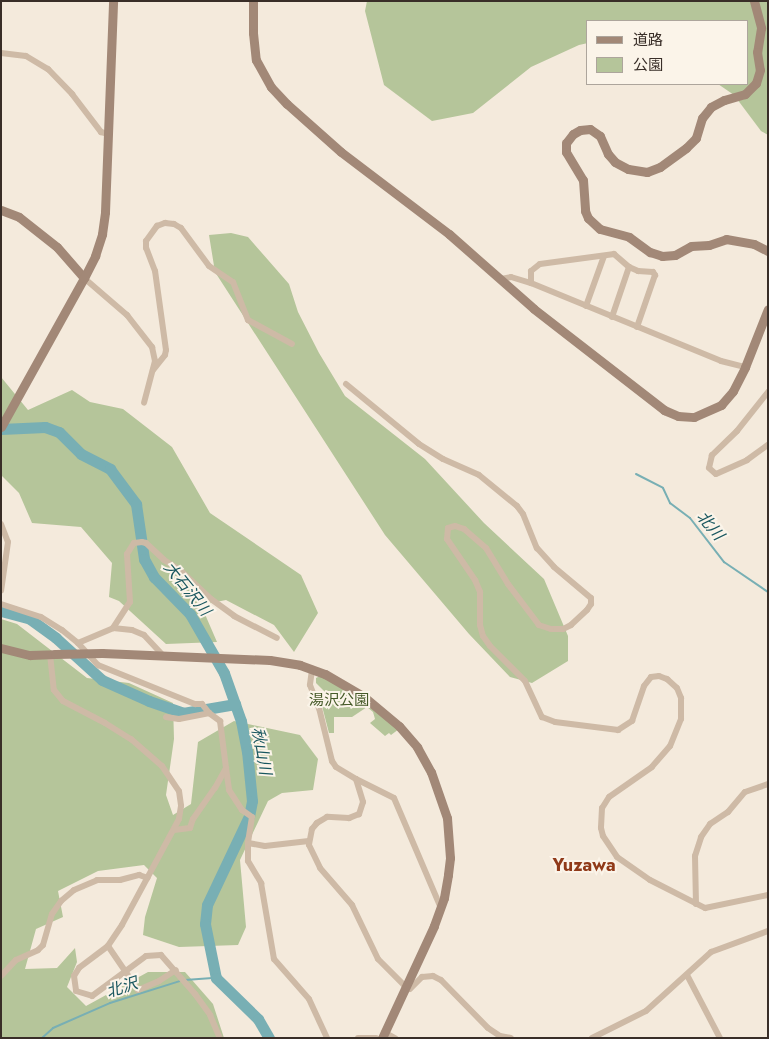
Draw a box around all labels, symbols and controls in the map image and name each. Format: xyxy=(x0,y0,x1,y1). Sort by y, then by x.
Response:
legend xyxy=(586,20,749,85)
text: 道路 xyxy=(633,29,663,51)
text: 公園 xyxy=(633,54,663,76)
water label: 北川 xyxy=(692,508,728,544)
water label: 大石沢川 xyxy=(159,558,215,620)
park label: 湯沢公園 xyxy=(309,692,369,710)
water label: 秋山川 xyxy=(247,726,275,776)
district label: Yuzawa xyxy=(552,854,616,876)
water label: 北沢 xyxy=(104,974,140,1002)

